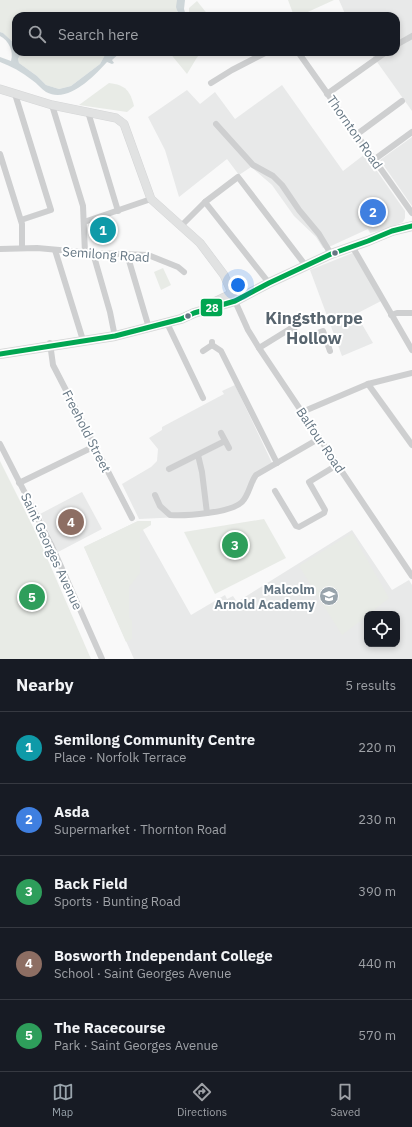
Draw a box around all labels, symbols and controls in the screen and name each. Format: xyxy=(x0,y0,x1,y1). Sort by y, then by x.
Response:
search box xyxy=(12,12,400,56)
icon: search xyxy=(26,23,48,45)
text: Search here xyxy=(58,25,138,44)
street label: Thornton Road xyxy=(323,92,386,173)
pin: 2 xyxy=(360,197,386,227)
pin: 1 xyxy=(90,215,116,245)
street label: Semilong Road xyxy=(62,243,150,266)
unlabelled marker xyxy=(330,248,340,258)
your location xyxy=(228,275,248,295)
line badge: 28 xyxy=(200,298,223,317)
text: 28 xyxy=(205,301,219,315)
district label: Kingsthorpe Hollow xyxy=(265,307,363,349)
unlabelled marker xyxy=(183,311,193,321)
street label: Freehold Street xyxy=(58,387,115,475)
street label: Balfour Road xyxy=(292,404,349,476)
street label: Saint Georges Avenue xyxy=(17,490,86,613)
pin: 4 xyxy=(58,507,84,537)
pin: 3 xyxy=(222,530,248,560)
place label: Malcolm Arnold Academy xyxy=(214,581,315,613)
pin: 5 xyxy=(19,582,45,612)
school or university icon: Malcolm Arnold Academy xyxy=(318,585,340,607)
map controls xyxy=(364,611,400,647)
button: locate xyxy=(364,611,400,647)
text: Nearby xyxy=(16,674,74,696)
text: 5 results xyxy=(345,677,396,694)
text: Semilong Community Centre xyxy=(54,730,255,749)
text: 1 xyxy=(25,739,33,756)
text: 220 m xyxy=(358,739,396,756)
text: Place · Norfolk Terrace xyxy=(54,749,186,766)
text: Asda xyxy=(54,802,90,821)
text: 2 xyxy=(25,811,33,828)
text: 230 m xyxy=(358,811,396,828)
text: Supermarket · Thornton Road xyxy=(54,821,227,838)
text: Back Field xyxy=(54,874,128,893)
text: 3 xyxy=(25,883,33,900)
text: 390 m xyxy=(358,883,396,900)
text: Sports · Bunting Road xyxy=(54,893,181,910)
text: Bosworth Independant College xyxy=(54,946,273,965)
text: 4 xyxy=(25,955,33,972)
text: 440 m xyxy=(358,955,396,972)
text: School · Saint Georges Avenue xyxy=(54,965,231,982)
text: The Racecourse xyxy=(54,1018,165,1037)
text: 5 xyxy=(25,1027,33,1044)
text: 570 m xyxy=(358,1027,396,1044)
text: Park · Saint Georges Avenue xyxy=(54,1037,218,1054)
tab: Map xyxy=(52,1081,74,1119)
tab: Directions xyxy=(177,1081,227,1119)
tab: Saved xyxy=(330,1081,360,1119)

